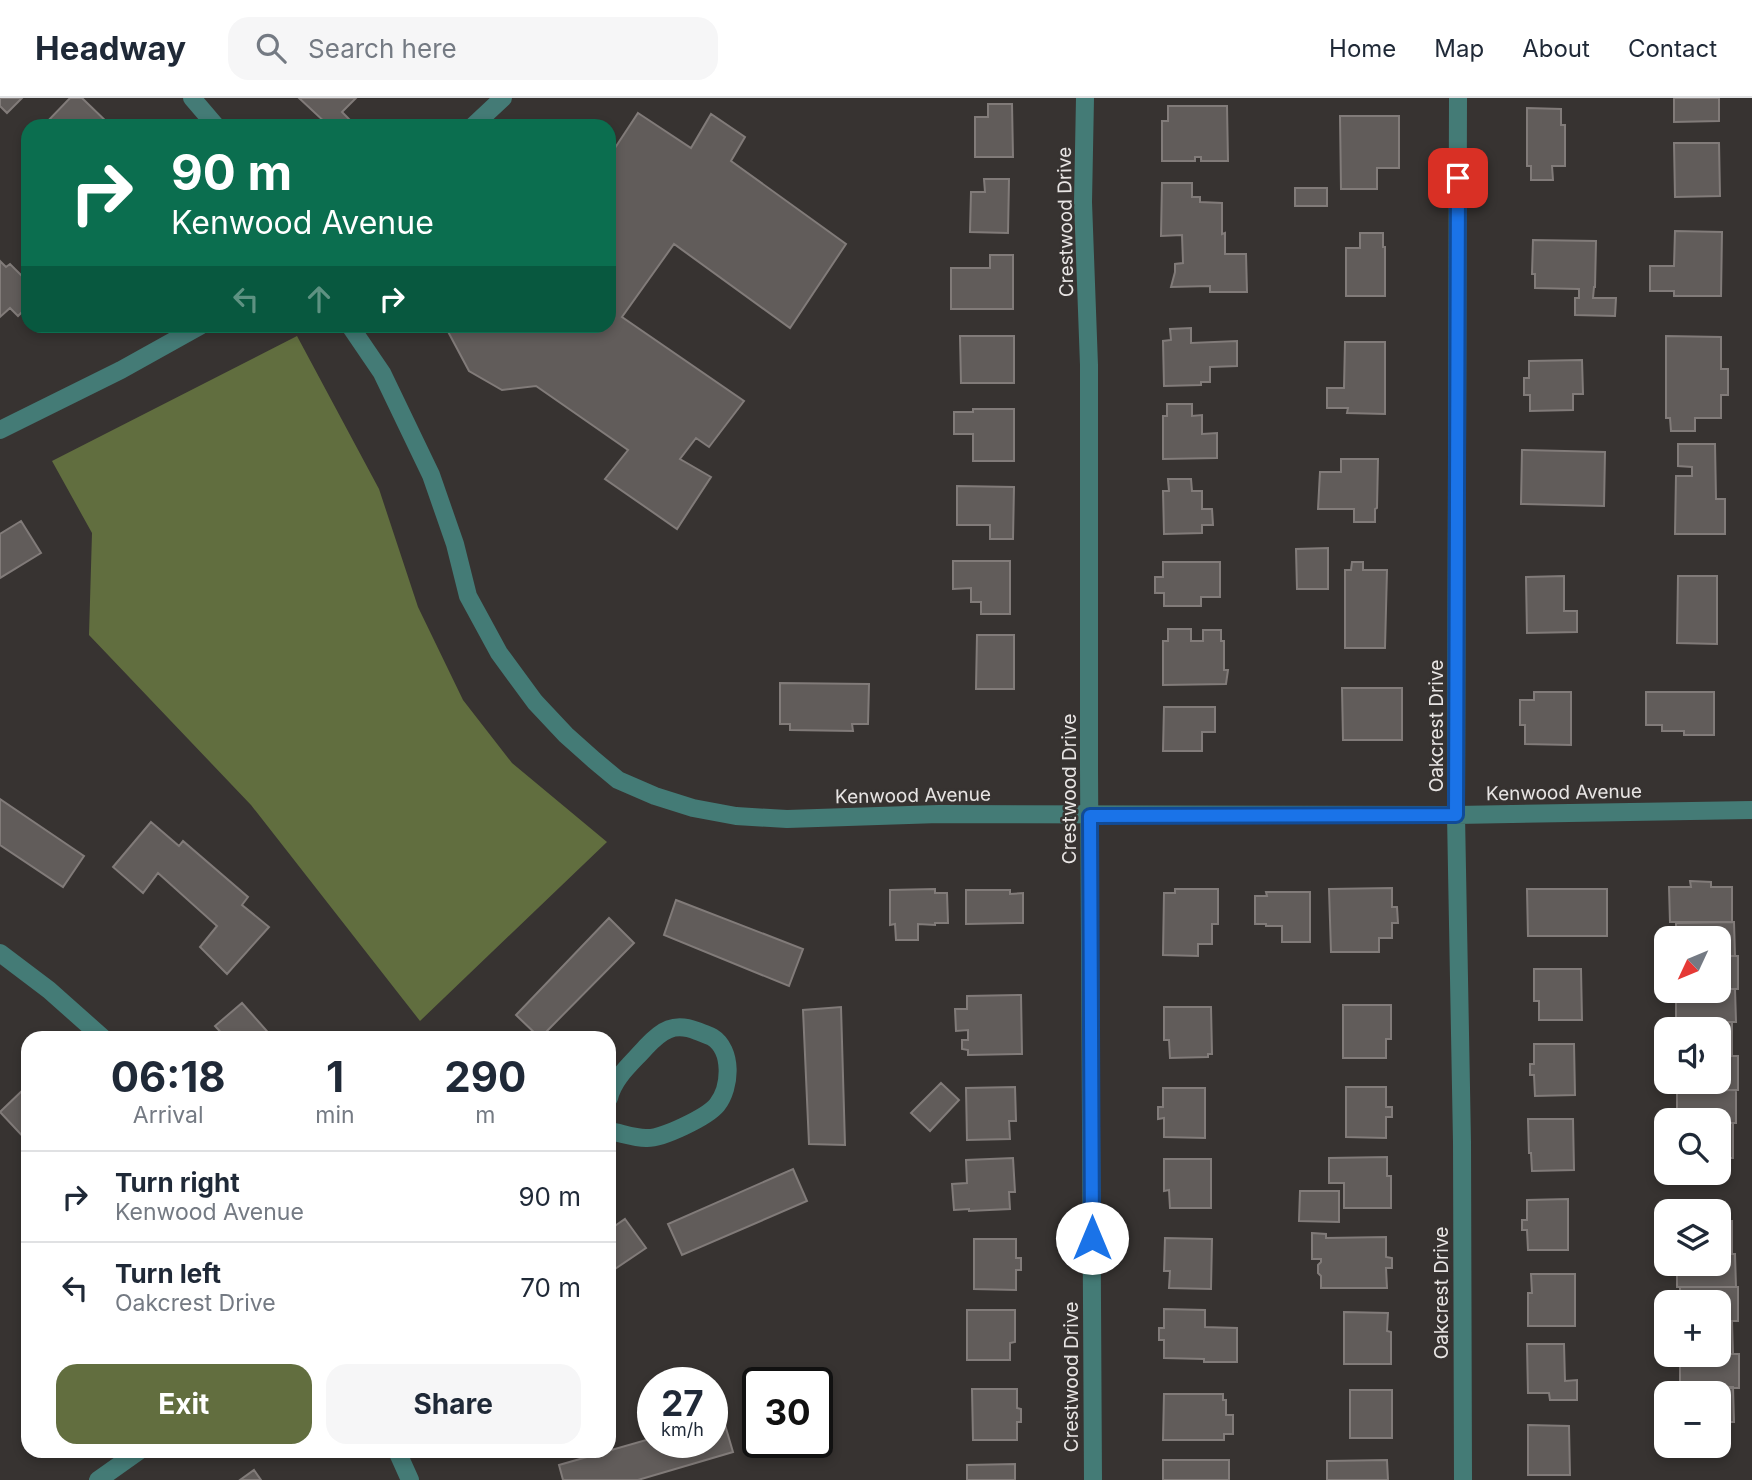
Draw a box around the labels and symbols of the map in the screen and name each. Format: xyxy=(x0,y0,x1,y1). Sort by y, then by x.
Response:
street label: Crestwood Drive xyxy=(1053,147,1078,297)
pin xyxy=(1428,148,1488,208)
street label: Oakcrest Drive xyxy=(1425,660,1448,792)
street label: Crestwood Drive xyxy=(1058,714,1081,864)
street label: Kenwood Avenue xyxy=(1486,780,1642,805)
street label: Kenwood Avenue xyxy=(835,783,991,808)
north arrow xyxy=(1654,926,1731,1003)
position arrow xyxy=(1055,1201,1129,1275)
street label: Oakcrest Drive xyxy=(1430,1227,1453,1359)
street label: Crestwood Drive xyxy=(1060,1302,1083,1452)
speed limit sign: 30 xyxy=(742,1367,833,1458)

